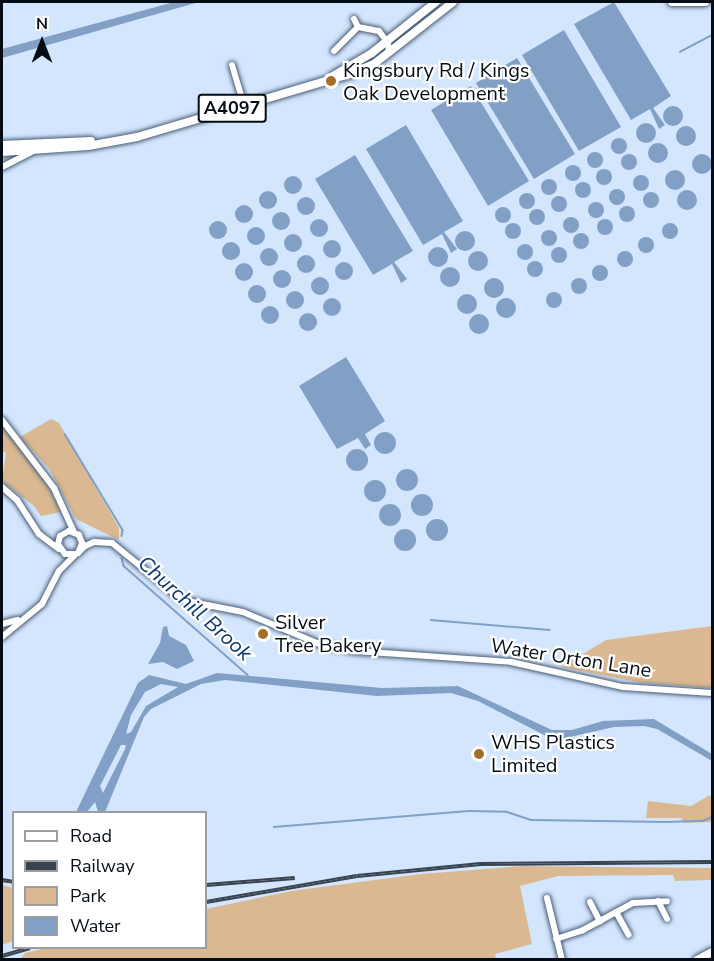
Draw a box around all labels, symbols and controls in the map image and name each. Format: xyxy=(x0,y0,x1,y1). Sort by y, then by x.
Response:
north arrow xyxy=(12,12,72,72)
text: N xyxy=(36,13,48,35)
place label: Kingsbury Rd / Kings Oak Development xyxy=(343,58,529,105)
marker: Kingsbury Rd / Kings Oak Development xyxy=(324,74,338,88)
road number: A4097 xyxy=(198,93,266,123)
water label: Churchill Brook xyxy=(133,550,257,666)
place label: Silver Tree Bakery xyxy=(275,610,382,657)
marker: Silver Tree Bakery xyxy=(256,627,270,641)
street label: Water Orton Lane xyxy=(489,633,653,683)
place label: WHS Plastics Limited xyxy=(491,730,615,777)
marker: WHS Plastics Limited xyxy=(472,747,486,761)
legend xyxy=(12,811,207,949)
text: Road xyxy=(70,824,112,848)
text: Railway xyxy=(70,854,135,878)
text: Park xyxy=(70,884,106,908)
text: Water xyxy=(70,914,121,938)

